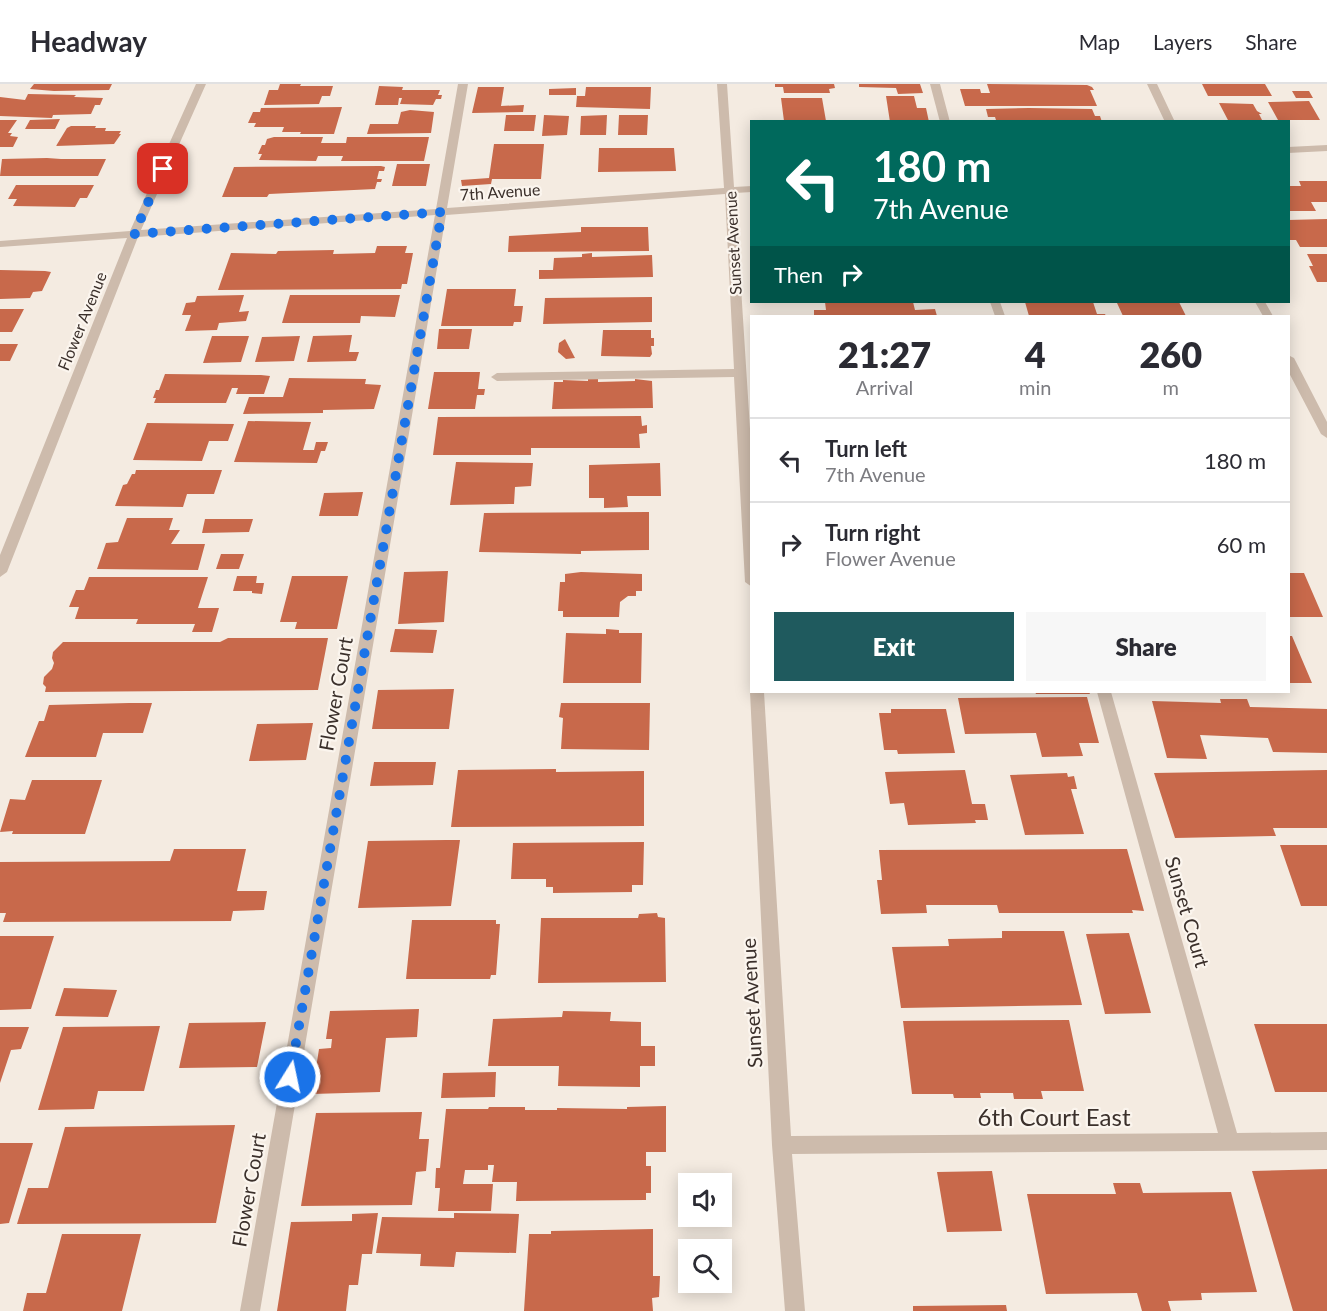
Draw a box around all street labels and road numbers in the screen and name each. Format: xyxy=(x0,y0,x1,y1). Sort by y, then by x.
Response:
street label: 7th Avenue xyxy=(459,179,541,204)
street label: Sunset Avenue xyxy=(720,191,745,295)
street label: Flower Avenue xyxy=(53,269,110,373)
street label: Flower Court xyxy=(313,635,357,753)
street label: Sunset Court xyxy=(1161,853,1215,970)
street label: Sunset Avenue xyxy=(736,938,766,1069)
street label: 6th Court East xyxy=(978,1102,1131,1131)
street label: Flower Court xyxy=(226,1131,270,1249)

